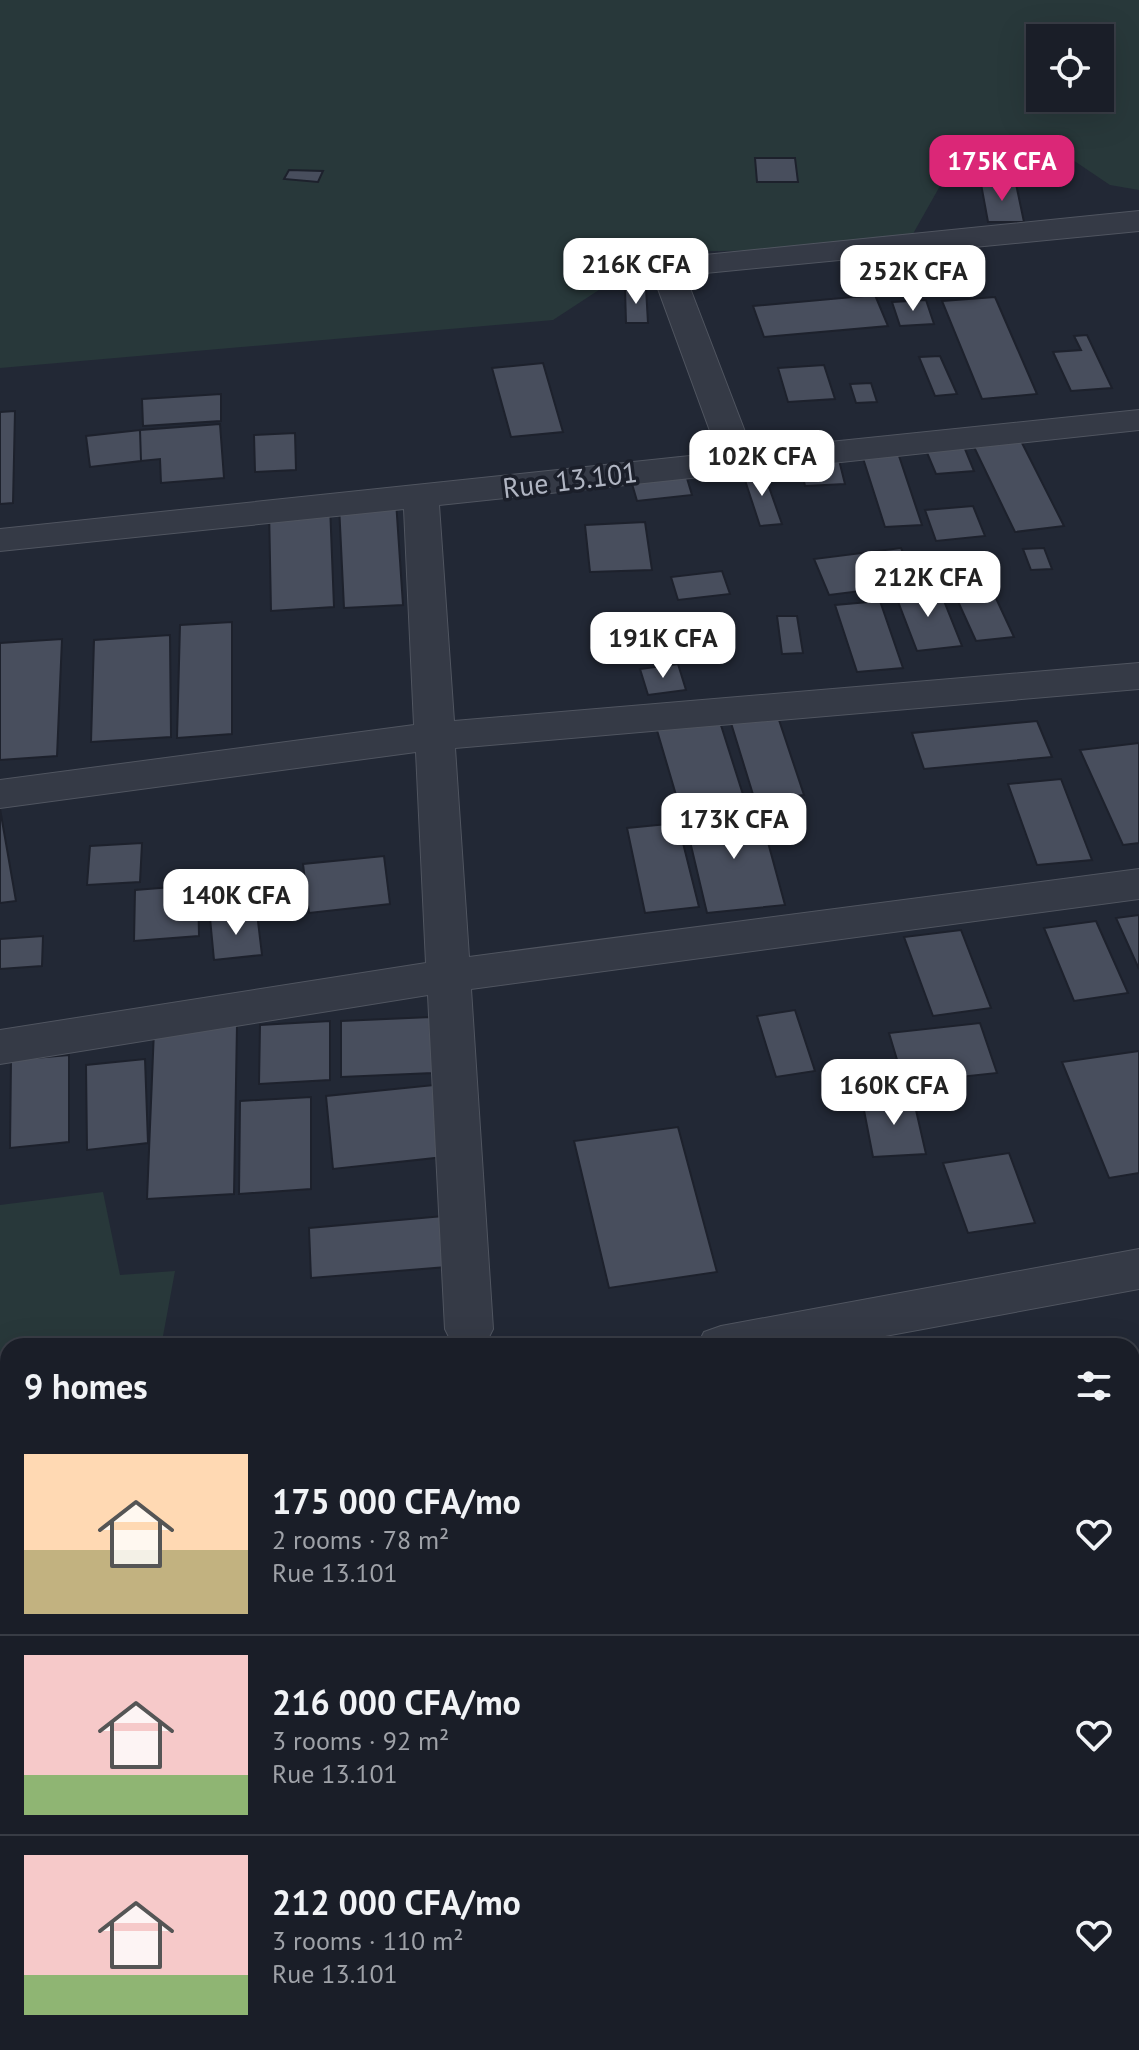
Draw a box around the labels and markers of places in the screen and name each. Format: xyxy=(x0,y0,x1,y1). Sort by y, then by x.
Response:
pin: 175K CFA xyxy=(919,135,1085,203)
pin: 216K CFA xyxy=(553,238,719,306)
pin: 252K CFA xyxy=(830,245,996,313)
pin: 102K CFA xyxy=(679,430,845,498)
pin: 212K CFA xyxy=(845,551,1011,619)
pin: 191K CFA xyxy=(580,612,746,680)
pin: 173K CFA xyxy=(651,793,817,861)
pin: 140K CFA xyxy=(153,869,319,937)
pin: 160K CFA xyxy=(811,1059,977,1127)

